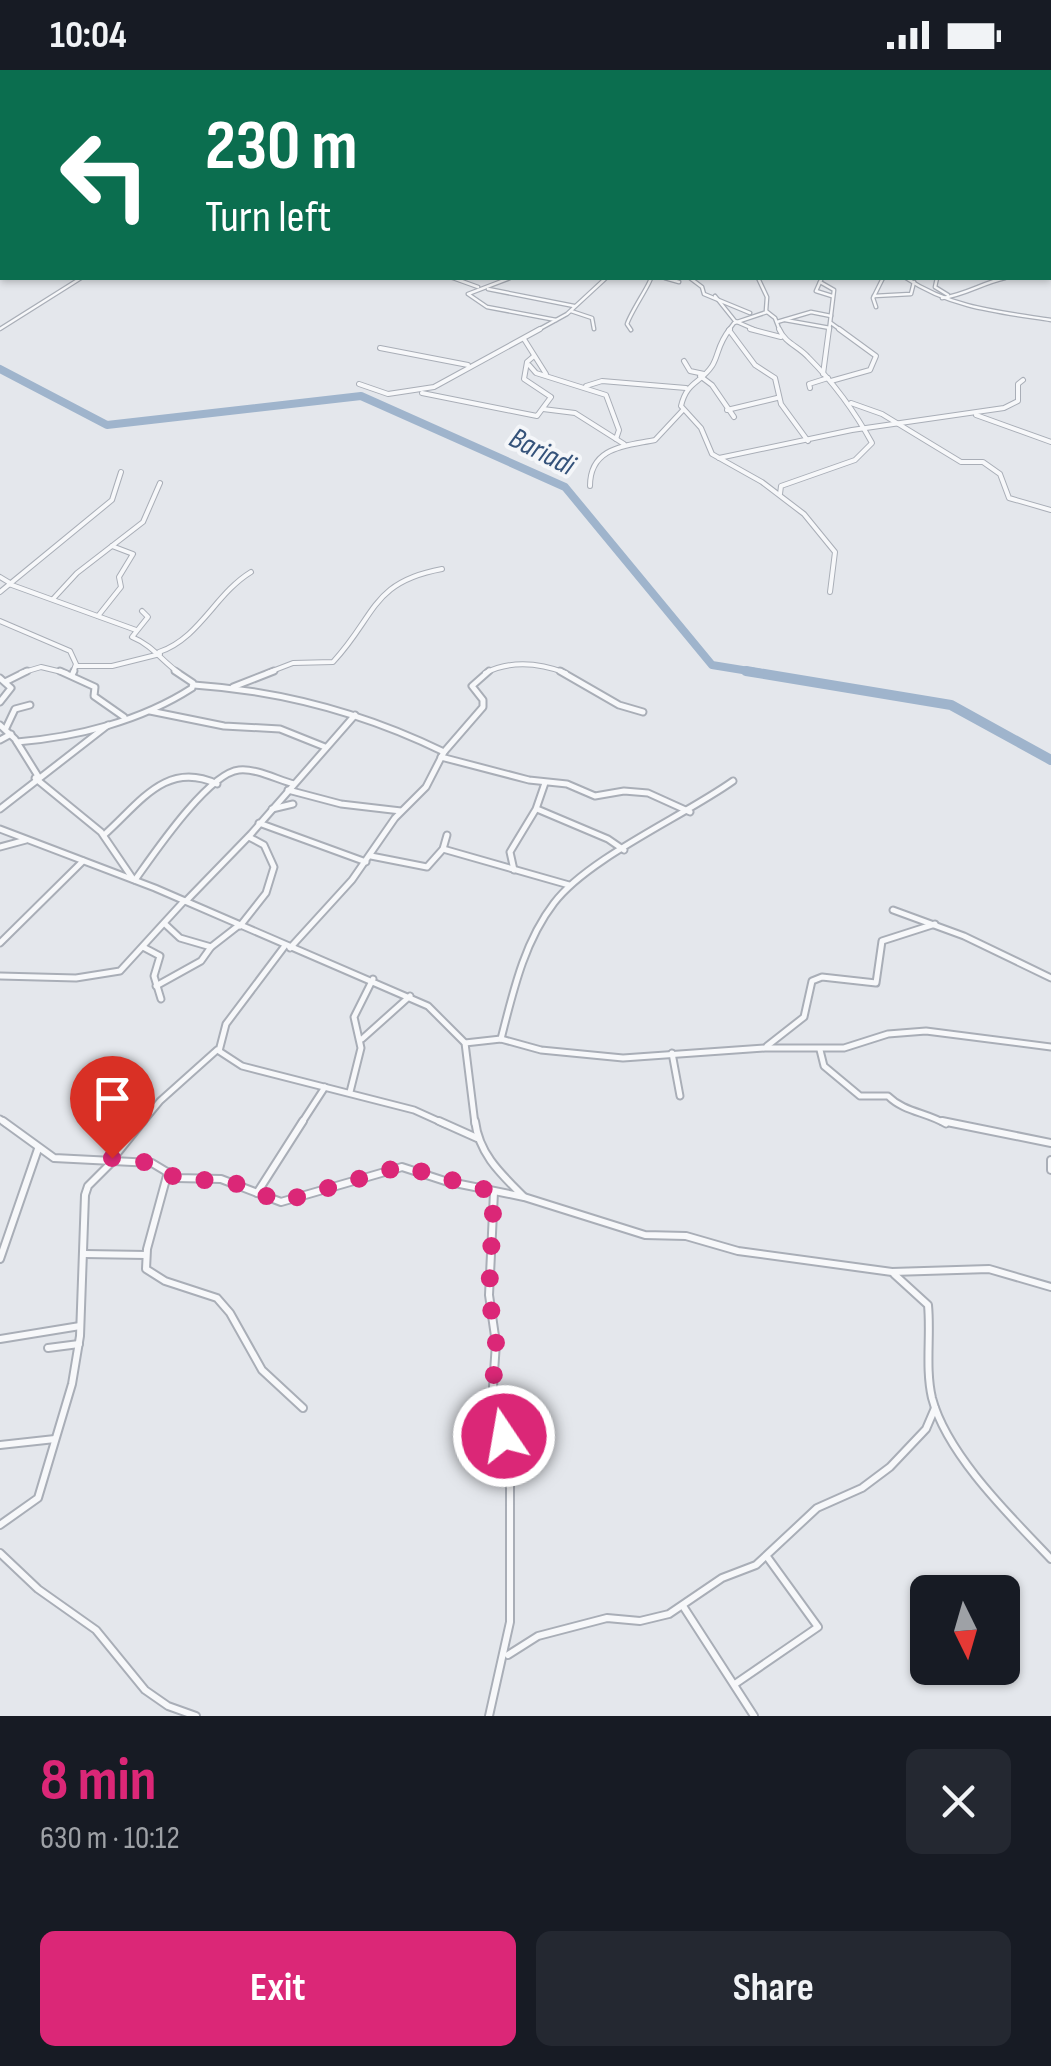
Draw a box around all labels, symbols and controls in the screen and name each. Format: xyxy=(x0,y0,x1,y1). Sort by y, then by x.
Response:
text: 10:04 xyxy=(50,13,127,58)
text: 230 m xyxy=(205,105,358,189)
icon: left xyxy=(40,110,170,240)
text: Turn left xyxy=(205,190,331,245)
water label: Bariadi xyxy=(503,420,582,484)
pin xyxy=(70,1056,155,1159)
icon: arrive xyxy=(85,1071,140,1126)
position arrow xyxy=(452,1384,556,1488)
north arrow xyxy=(910,1575,1020,1685)
map controls xyxy=(910,1575,1020,1685)
text: 8 min xyxy=(40,1745,156,1817)
button: close xyxy=(906,1749,1011,1854)
text: 630 m · 10:12 xyxy=(40,1819,180,1858)
button: Exit xyxy=(40,1931,516,2046)
button: Share xyxy=(536,1931,1011,2046)

